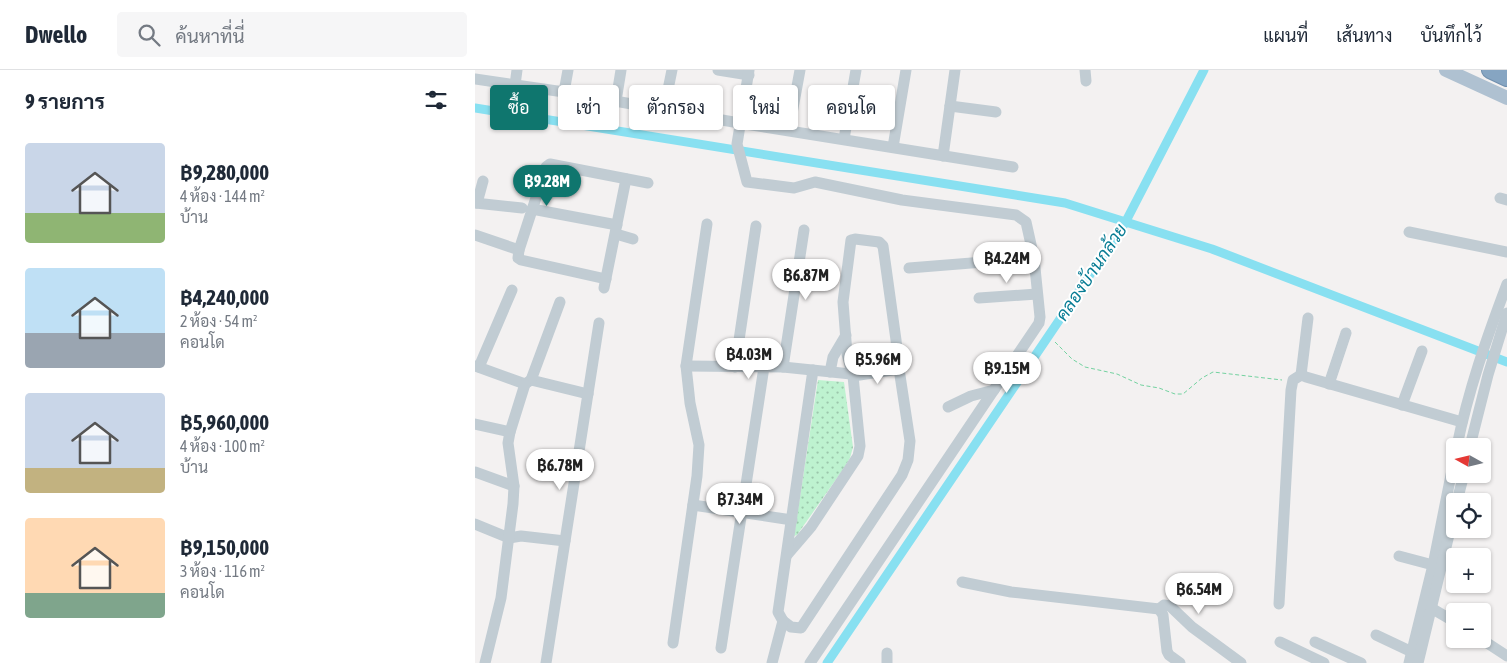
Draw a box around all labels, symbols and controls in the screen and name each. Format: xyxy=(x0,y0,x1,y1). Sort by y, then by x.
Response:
search box xyxy=(117,12,467,57)
text: Dwello xyxy=(25,21,87,48)
icon: search xyxy=(135,21,163,49)
text: ค้นหาที่นี่ xyxy=(175,25,245,47)
text: แผนที่ xyxy=(1263,25,1308,46)
text: เส้นทาง xyxy=(1336,25,1392,46)
text: บันทึกไว้ xyxy=(1420,25,1482,46)
chip: ซื้อ xyxy=(490,85,548,130)
chip: เช่า xyxy=(558,85,619,130)
chip: ตัวกรอง xyxy=(629,85,723,130)
chip: ใหม่ xyxy=(733,85,798,130)
chip: คอนโด xyxy=(808,85,895,130)
icon: filters xyxy=(422,86,450,114)
text: 9 รายการ xyxy=(25,89,105,113)
text: ฿9,280,000 xyxy=(180,160,269,184)
icon: home xyxy=(65,163,125,223)
pin: ฿9.28M xyxy=(506,164,588,207)
text: ฿9.28M xyxy=(524,172,570,190)
text: 4 ห้อง · 144 m² xyxy=(180,187,265,205)
text: บ้าน xyxy=(180,208,208,226)
water label: คลองบ้านกล้วย xyxy=(1050,219,1131,324)
pin: ฿4.24M xyxy=(966,242,1048,284)
text: ฿4.24M xyxy=(984,249,1030,267)
pin: ฿6.87M xyxy=(765,258,847,301)
text: ฿6.87M xyxy=(783,266,829,284)
text: ฿4,240,000 xyxy=(180,285,269,309)
icon: home xyxy=(65,288,125,348)
text: 2 ห้อง · 54 m² xyxy=(180,312,258,330)
text: คอนโด xyxy=(180,333,225,351)
pin: ฿4.03M xyxy=(708,338,790,380)
pin: ฿5.96M xyxy=(837,342,919,385)
text: ฿4.03M xyxy=(726,345,772,363)
text: ฿5.96M xyxy=(855,350,901,368)
pin: ฿9.15M xyxy=(966,352,1048,394)
text: ฿9.15M xyxy=(984,359,1030,377)
text: ฿5,960,000 xyxy=(180,410,269,434)
icon: home xyxy=(65,413,125,473)
text: 4 ห้อง · 100 m² xyxy=(180,437,265,455)
north arrow xyxy=(1446,438,1491,482)
map controls xyxy=(1446,438,1491,648)
pin: ฿6.78M xyxy=(519,448,601,491)
text: ฿6.78M xyxy=(537,456,583,474)
text: บ้าน xyxy=(180,458,208,476)
pin: ฿7.34M xyxy=(699,482,781,525)
text: ฿7.34M xyxy=(717,490,763,508)
button: locate xyxy=(1446,493,1491,538)
text: ฿9,150,000 xyxy=(180,535,269,559)
icon: home xyxy=(65,538,125,598)
button: + xyxy=(1446,548,1491,593)
text: 3 ห้อง · 116 m² xyxy=(180,562,265,580)
pin: ฿6.54M xyxy=(1158,572,1240,615)
text: ฿6.54M xyxy=(1176,580,1222,598)
text: คอนโด xyxy=(180,583,225,601)
button: − xyxy=(1446,603,1491,648)

